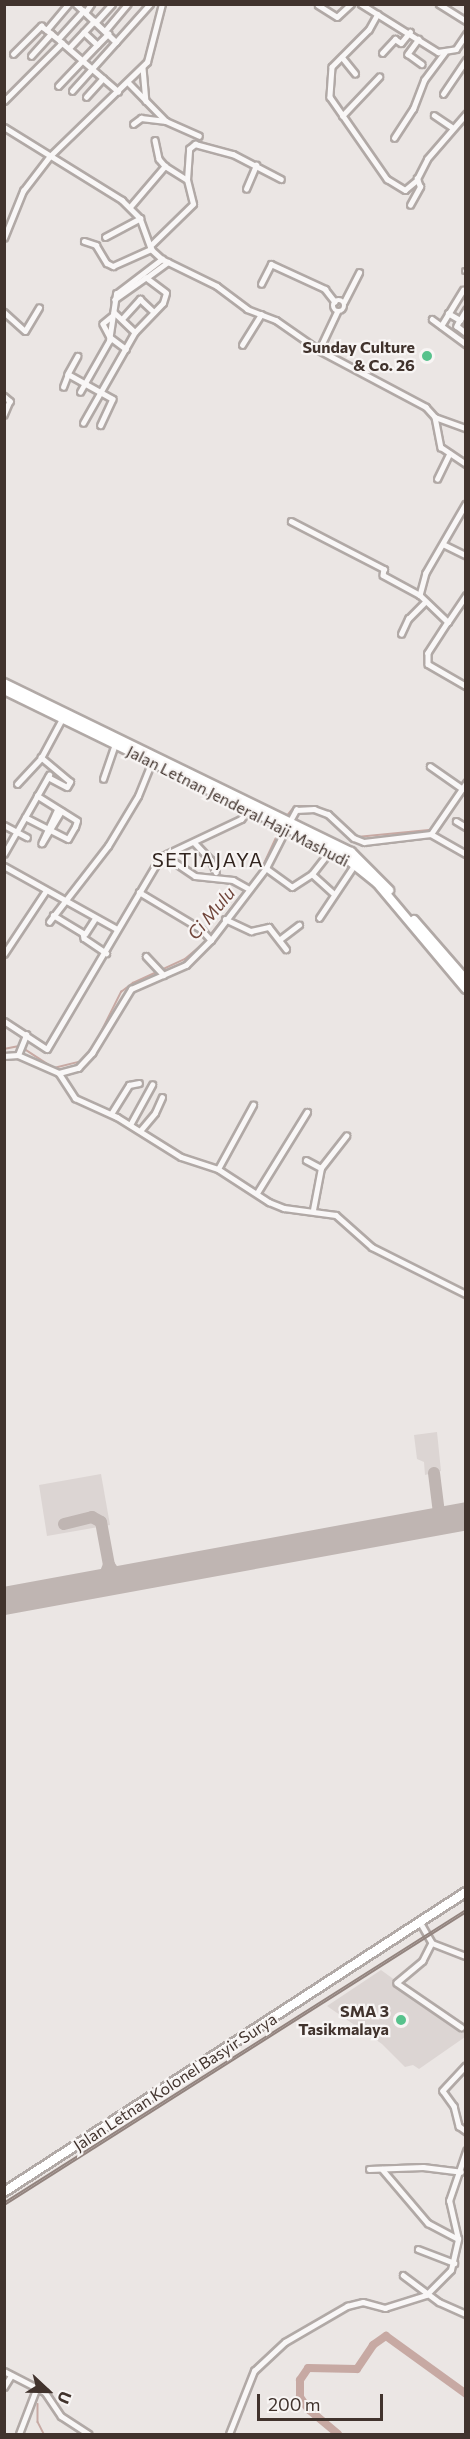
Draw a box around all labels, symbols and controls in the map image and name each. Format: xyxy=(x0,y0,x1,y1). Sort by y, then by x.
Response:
place label: Sunday Culture & Co. 26 xyxy=(302,337,415,375)
marker: Sunday Culture & Co. 26 xyxy=(420,349,434,363)
street label: Jalan Letnan Jenderal Haji Mashudi xyxy=(124,741,352,871)
district label: SETIAJAYA xyxy=(152,847,264,871)
water label: Ci Mulu xyxy=(183,882,239,944)
place label: SMA 3 Tasikmalaya xyxy=(298,2001,389,2039)
street label: Jalan Letnan Kolonel Basyir Surya xyxy=(70,2009,280,2155)
marker: SMA 3 Tasikmalaya xyxy=(394,2013,408,2027)
north arrow xyxy=(18,2361,78,2421)
scale bar xyxy=(260,2382,386,2420)
text: U xyxy=(54,2389,76,2407)
text: 200 m xyxy=(268,2393,321,2415)

